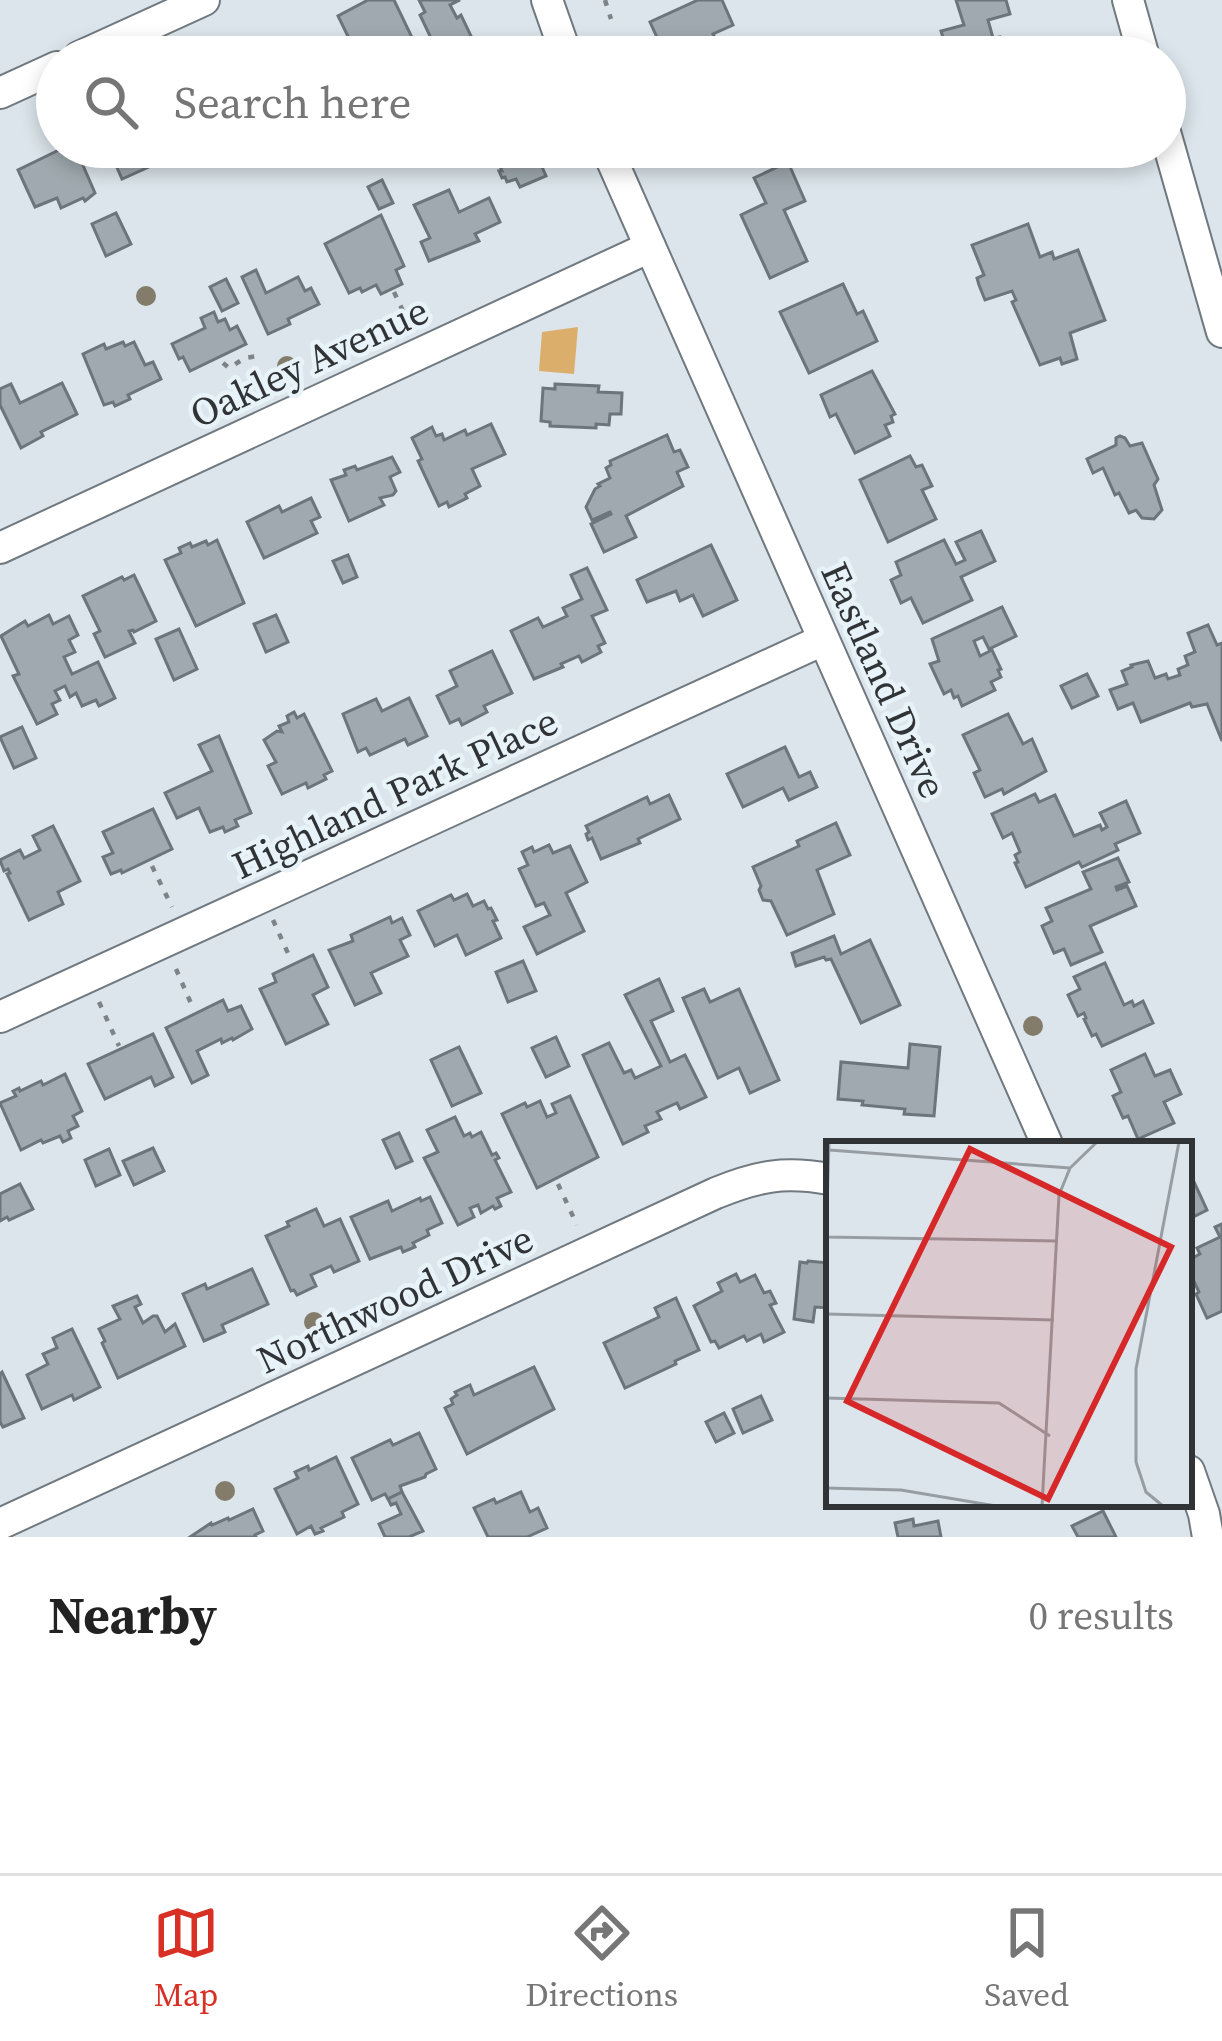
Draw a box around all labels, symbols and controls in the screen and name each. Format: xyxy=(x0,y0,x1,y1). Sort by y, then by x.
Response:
search box xyxy=(36,36,1186,168)
icon: search xyxy=(78,69,144,135)
text: Search here xyxy=(174,71,411,133)
street label: Oakley Avenue xyxy=(181,284,437,440)
street label: Eastland Drive xyxy=(808,554,960,806)
street label: Highland Park Place xyxy=(224,694,566,892)
inset map xyxy=(826,1141,1192,1507)
street label: Northwood Drive xyxy=(248,1212,542,1386)
text: Nearby xyxy=(48,1580,217,1650)
text: 0 results xyxy=(1029,1589,1174,1642)
tab: Map xyxy=(153,1900,219,2017)
tab: Directions xyxy=(525,1900,678,2017)
tab: Saved xyxy=(984,1900,1069,2017)

